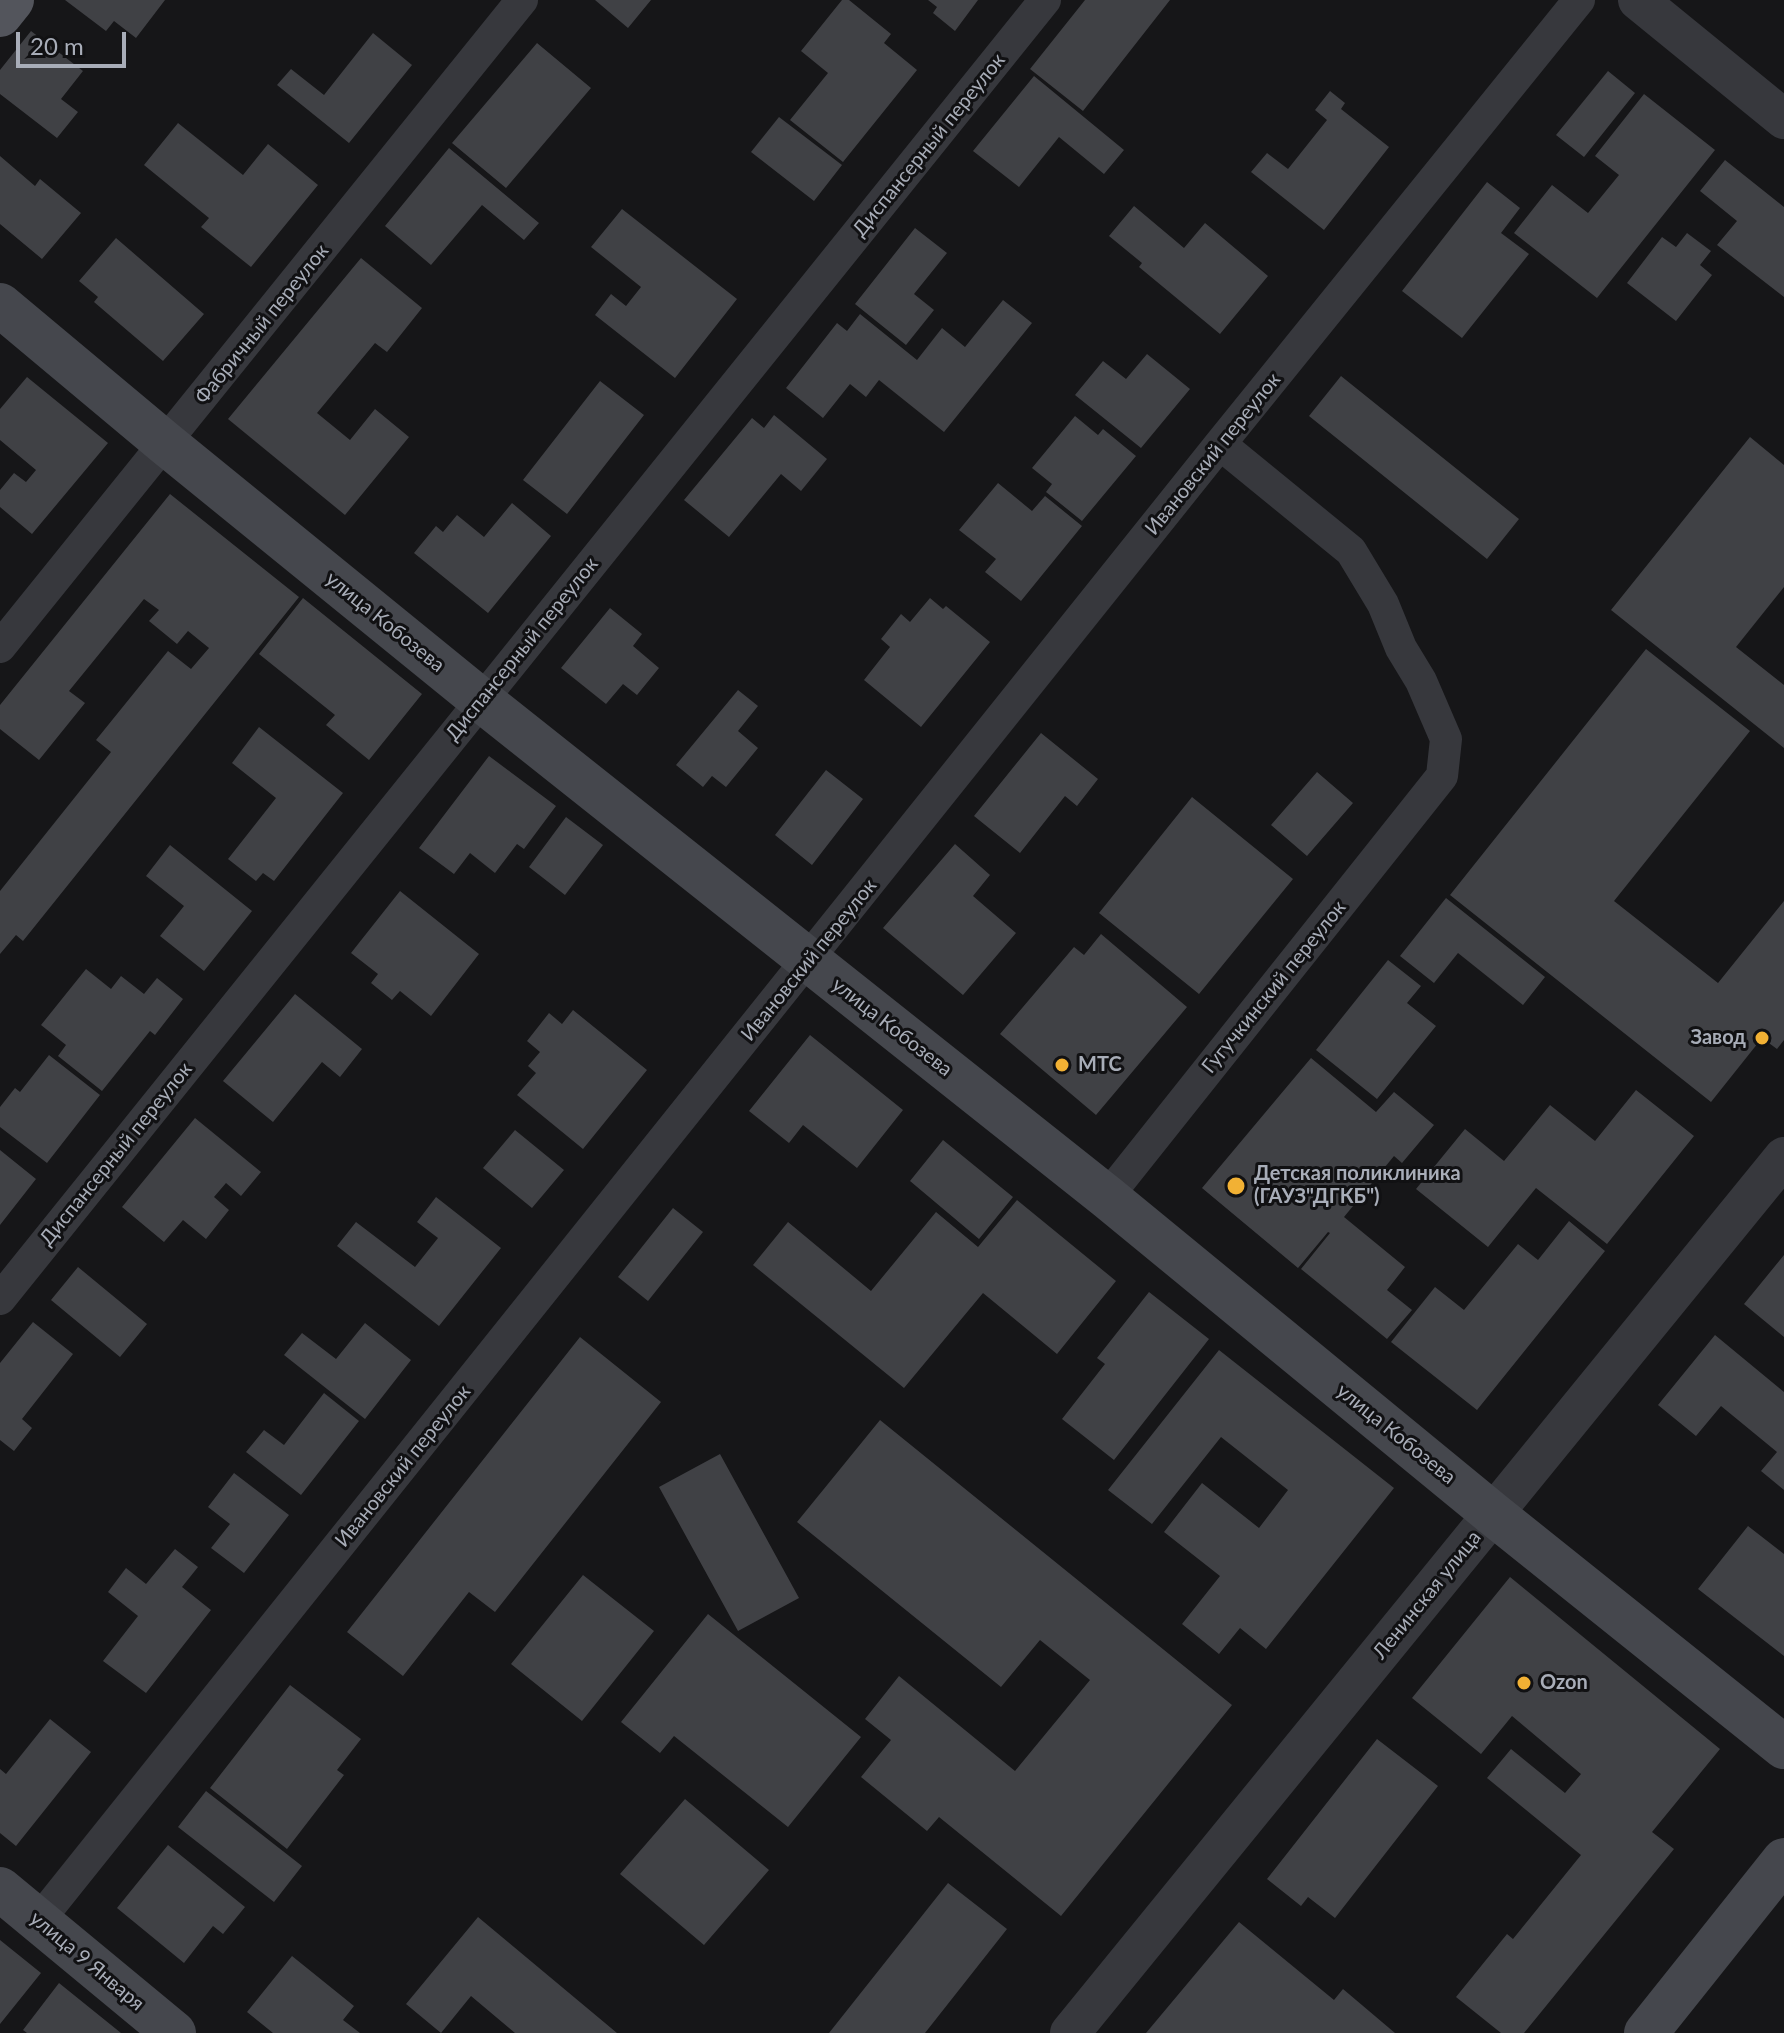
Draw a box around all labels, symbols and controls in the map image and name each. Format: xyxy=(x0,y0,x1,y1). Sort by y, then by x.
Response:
scale bar xyxy=(20,16,130,66)
text: 20 m xyxy=(30,31,84,60)
street label: Диспансерный переулок xyxy=(848,49,1010,241)
street label: Фабричный переулок xyxy=(190,239,334,409)
street label: Ивановский переулок xyxy=(1140,368,1286,540)
street label: Диспансерный переулок xyxy=(441,553,603,745)
street label: улица Кобозева xyxy=(321,567,449,677)
street label: Ивановский переулок xyxy=(736,874,882,1046)
street label: Гугучкинский переулок xyxy=(1197,896,1351,1078)
street label: улица Кобозева xyxy=(827,973,957,1081)
place label: Завод xyxy=(1690,1026,1746,1050)
marker: Завод xyxy=(1753,1029,1771,1047)
place label: МТС xyxy=(1078,1053,1122,1077)
marker: МТС xyxy=(1053,1056,1071,1074)
street label: Диспансерный переулок xyxy=(35,1058,197,1250)
place label: Детская поликлиника (ГАУЗ"ДГКБ") xyxy=(1254,1162,1461,1209)
marker: Детская поликлиника (ГАУЗ"ДГКБ") xyxy=(1225,1175,1247,1197)
street label: улица Кобозева xyxy=(1332,1379,1460,1489)
street label: Ивановский переулок xyxy=(330,1380,476,1552)
street label: Ленинская улица xyxy=(1368,1526,1486,1664)
place label: Ozon xyxy=(1540,1671,1588,1695)
marker: Ozon xyxy=(1515,1674,1533,1692)
street label: улица 9 Января xyxy=(25,1906,149,2016)

